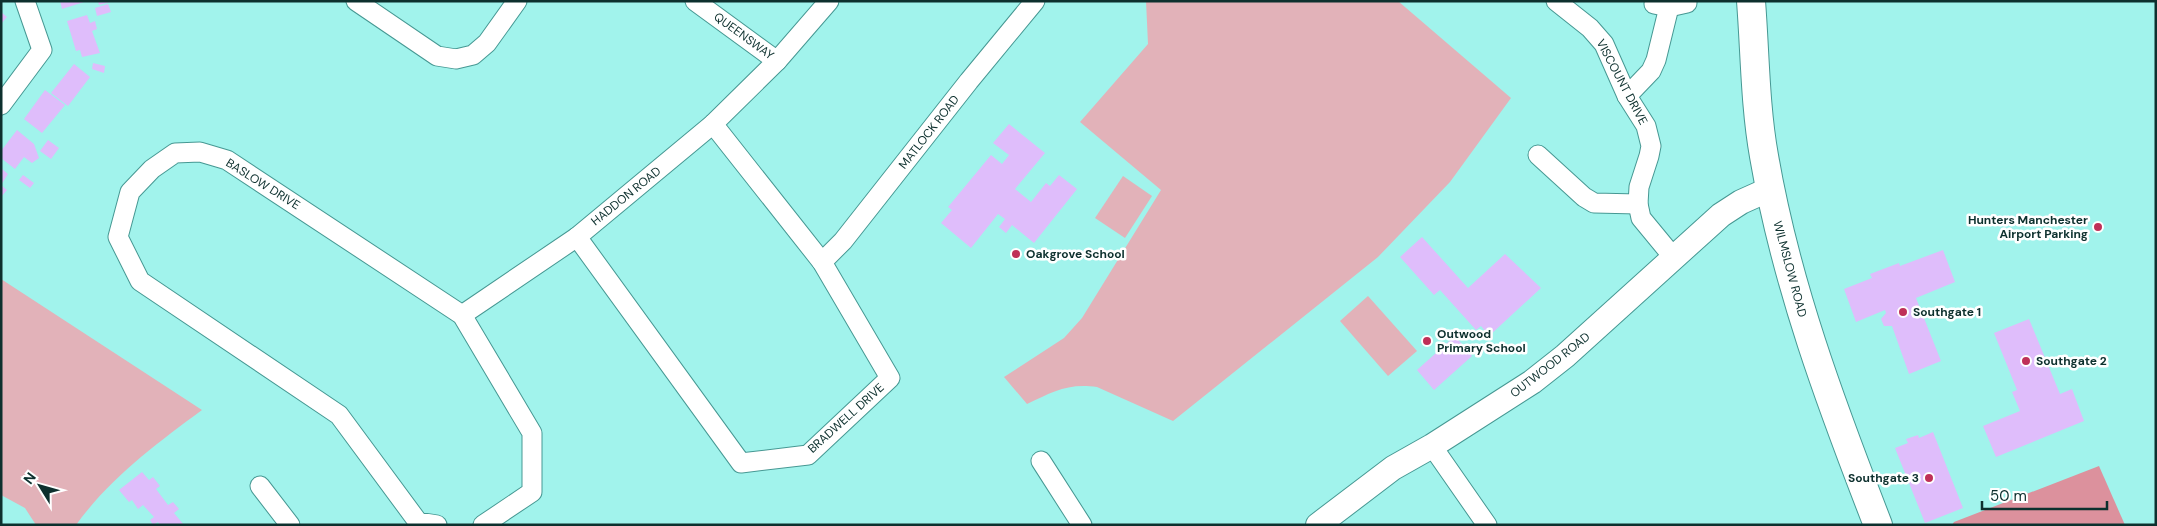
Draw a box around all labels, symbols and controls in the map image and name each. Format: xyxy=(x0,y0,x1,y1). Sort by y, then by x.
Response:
street label: QUEENSWAY xyxy=(711,9,777,63)
street label: VISCOUNT DRIVE xyxy=(1593,36,1651,128)
street label: MATLOCK ROAD xyxy=(895,92,963,172)
street label: BASLOW DRIVE xyxy=(223,155,303,213)
street label: HADDON ROAD xyxy=(588,163,664,229)
place label: Hunters Manchester Airport Parking xyxy=(1968,212,2088,242)
street label: WILMSLOW ROAD xyxy=(1769,219,1811,319)
marker: Hunters Manchester Airport Parking xyxy=(2092,221,2104,233)
place label: Oakgrove School xyxy=(1026,246,1125,262)
marker: Oakgrove School xyxy=(1010,248,1022,260)
place label: Southgate 1 xyxy=(1913,304,1981,320)
marker: Southgate 1 xyxy=(1897,306,1909,318)
place label: Outwood Primary School xyxy=(1437,326,1526,356)
street label: OUTWOOD ROAD xyxy=(1507,329,1593,401)
marker: Outwood Primary School xyxy=(1421,335,1433,347)
place label: Southgate 2 xyxy=(2036,353,2107,369)
marker: Southgate 2 xyxy=(2020,355,2032,367)
street label: BRADWELL DRIVE xyxy=(804,379,888,457)
north arrow xyxy=(15,461,65,511)
text: N xyxy=(19,469,40,488)
place label: Southgate 3 xyxy=(1848,470,1919,486)
marker: Southgate 3 xyxy=(1923,472,1935,484)
scale bar xyxy=(1982,478,2107,510)
text: 50 m xyxy=(1990,486,2027,506)

